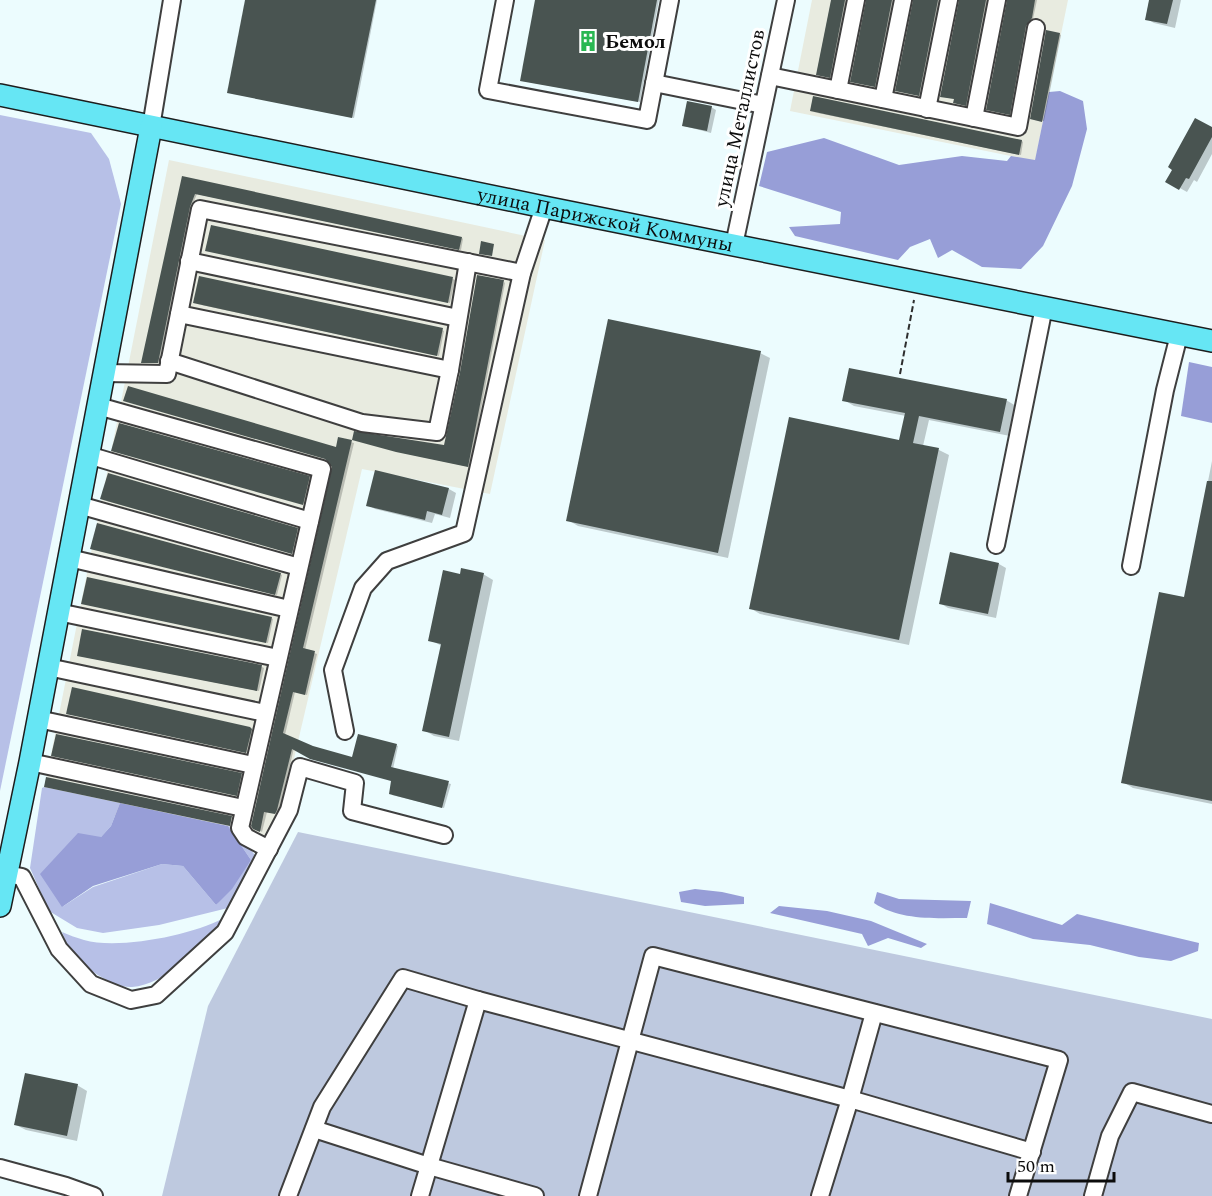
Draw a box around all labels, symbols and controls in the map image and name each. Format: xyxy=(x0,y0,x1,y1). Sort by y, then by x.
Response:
place label: Бемол xyxy=(605,27,666,57)
street label: улица Металлистов xyxy=(706,27,773,211)
building icon: Бемол xyxy=(576,29,600,53)
street label: улица Парижской Коммуны xyxy=(474,179,736,261)
scale bar xyxy=(1008,1145,1114,1183)
text: 50 m xyxy=(1017,1153,1055,1180)

